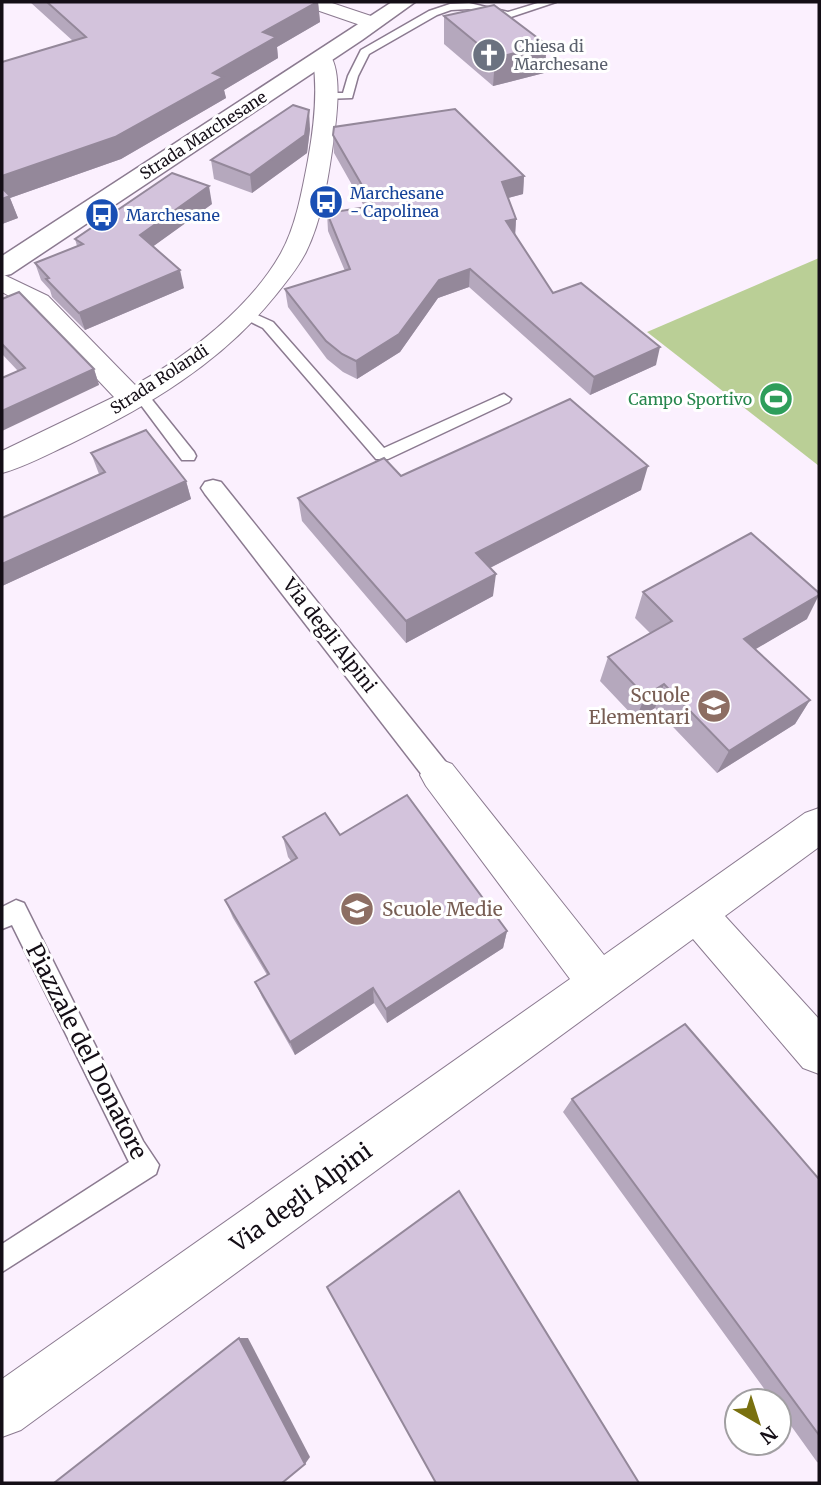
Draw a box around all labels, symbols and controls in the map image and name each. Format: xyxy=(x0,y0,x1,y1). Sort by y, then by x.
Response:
church icon: Chiesa di Marchesane xyxy=(470,36,508,74)
place label: Chiesa di Marchesane xyxy=(514,36,608,74)
street label: Strada Marchesane xyxy=(136,87,270,183)
bus stop icon: Marchesane - Capolinea xyxy=(307,183,345,221)
place label: Marchesane - Capolinea xyxy=(350,183,444,221)
bus stop icon: Marchesane xyxy=(83,196,121,234)
place label: Marchesane xyxy=(126,205,220,225)
street label: Strada Rolandi xyxy=(106,340,212,418)
sports icon: Campo Sportivo xyxy=(757,380,795,418)
place label: Campo Sportivo xyxy=(628,389,752,409)
street label: Via degli Alpini xyxy=(277,572,382,697)
place label: Scuole Elementari xyxy=(588,683,690,729)
school or university icon: Scuole Elementari xyxy=(695,687,733,725)
school or university icon: Scuole Medie xyxy=(338,890,376,928)
place label: Scuole Medie xyxy=(382,897,503,921)
street label: Piazzale del Donatore xyxy=(20,938,154,1164)
street label: Via degli Alpini xyxy=(224,1136,377,1259)
north arrow xyxy=(723,1387,793,1457)
text: N xyxy=(755,1421,782,1449)

